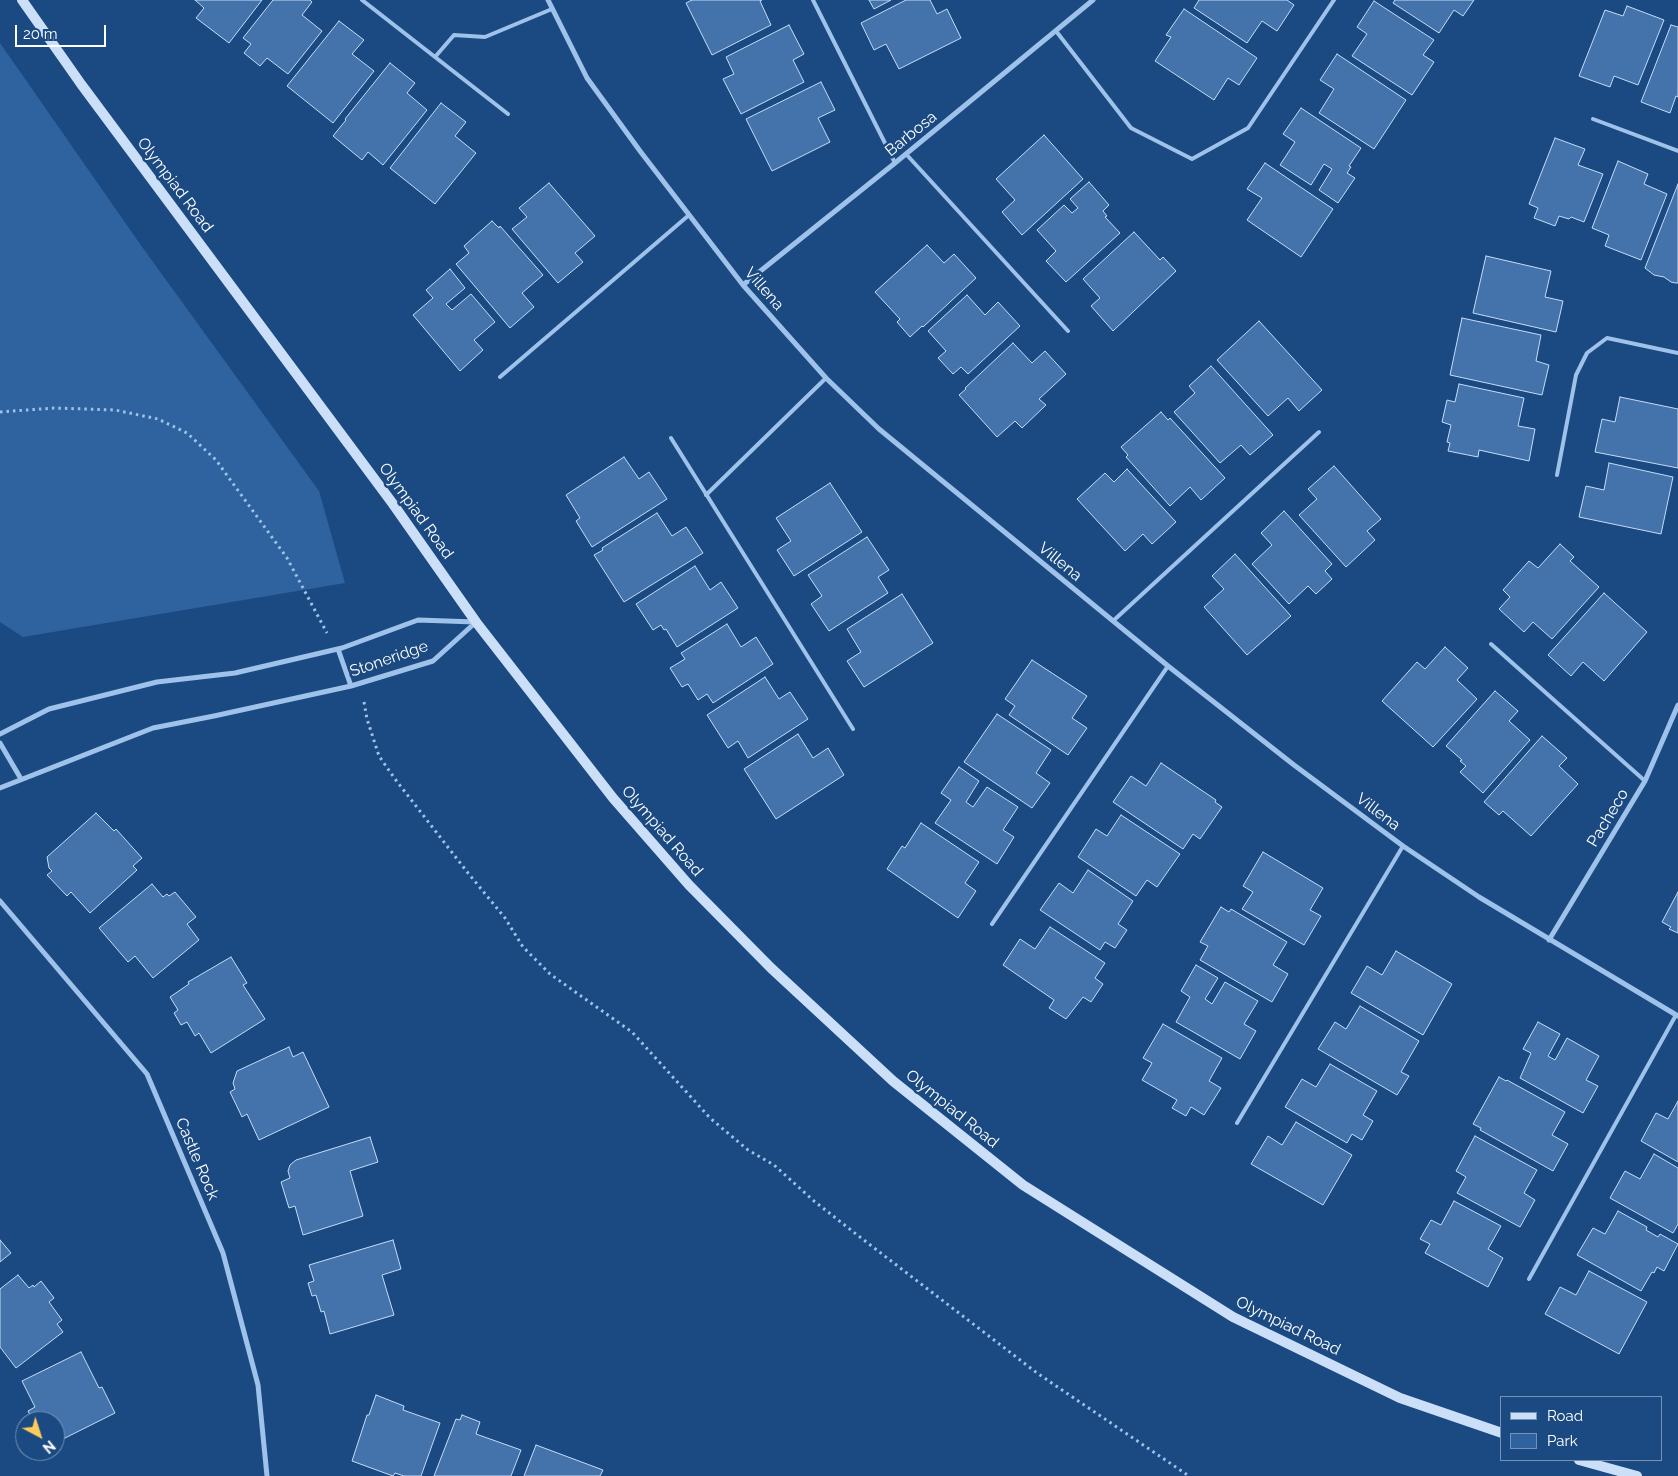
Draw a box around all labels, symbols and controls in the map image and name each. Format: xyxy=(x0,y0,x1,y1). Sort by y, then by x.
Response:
scale bar xyxy=(18,15,109,47)
text: 20 m xyxy=(23,25,58,43)
street label: Barbosa xyxy=(881,107,941,161)
street label: Olympiad Road xyxy=(133,134,217,236)
street label: Villena xyxy=(740,264,788,314)
street label: Olympiad Road xyxy=(375,459,457,563)
street label: Villena xyxy=(1034,539,1086,585)
street label: Stoneridge xyxy=(347,637,431,681)
street label: Olympiad Road xyxy=(617,782,707,880)
street label: Pacheco xyxy=(1583,785,1633,851)
street label: Villena xyxy=(1352,789,1404,835)
street label: Olympiad Road xyxy=(902,1066,1002,1152)
street label: Castle Rock xyxy=(171,1115,223,1203)
street label: Olympiad Road xyxy=(1233,1292,1343,1360)
legend xyxy=(1500,1396,1663,1461)
text: Road xyxy=(1547,1407,1583,1425)
north arrow xyxy=(15,1411,65,1461)
text: Park xyxy=(1547,1432,1578,1450)
text: N xyxy=(40,1437,58,1456)

